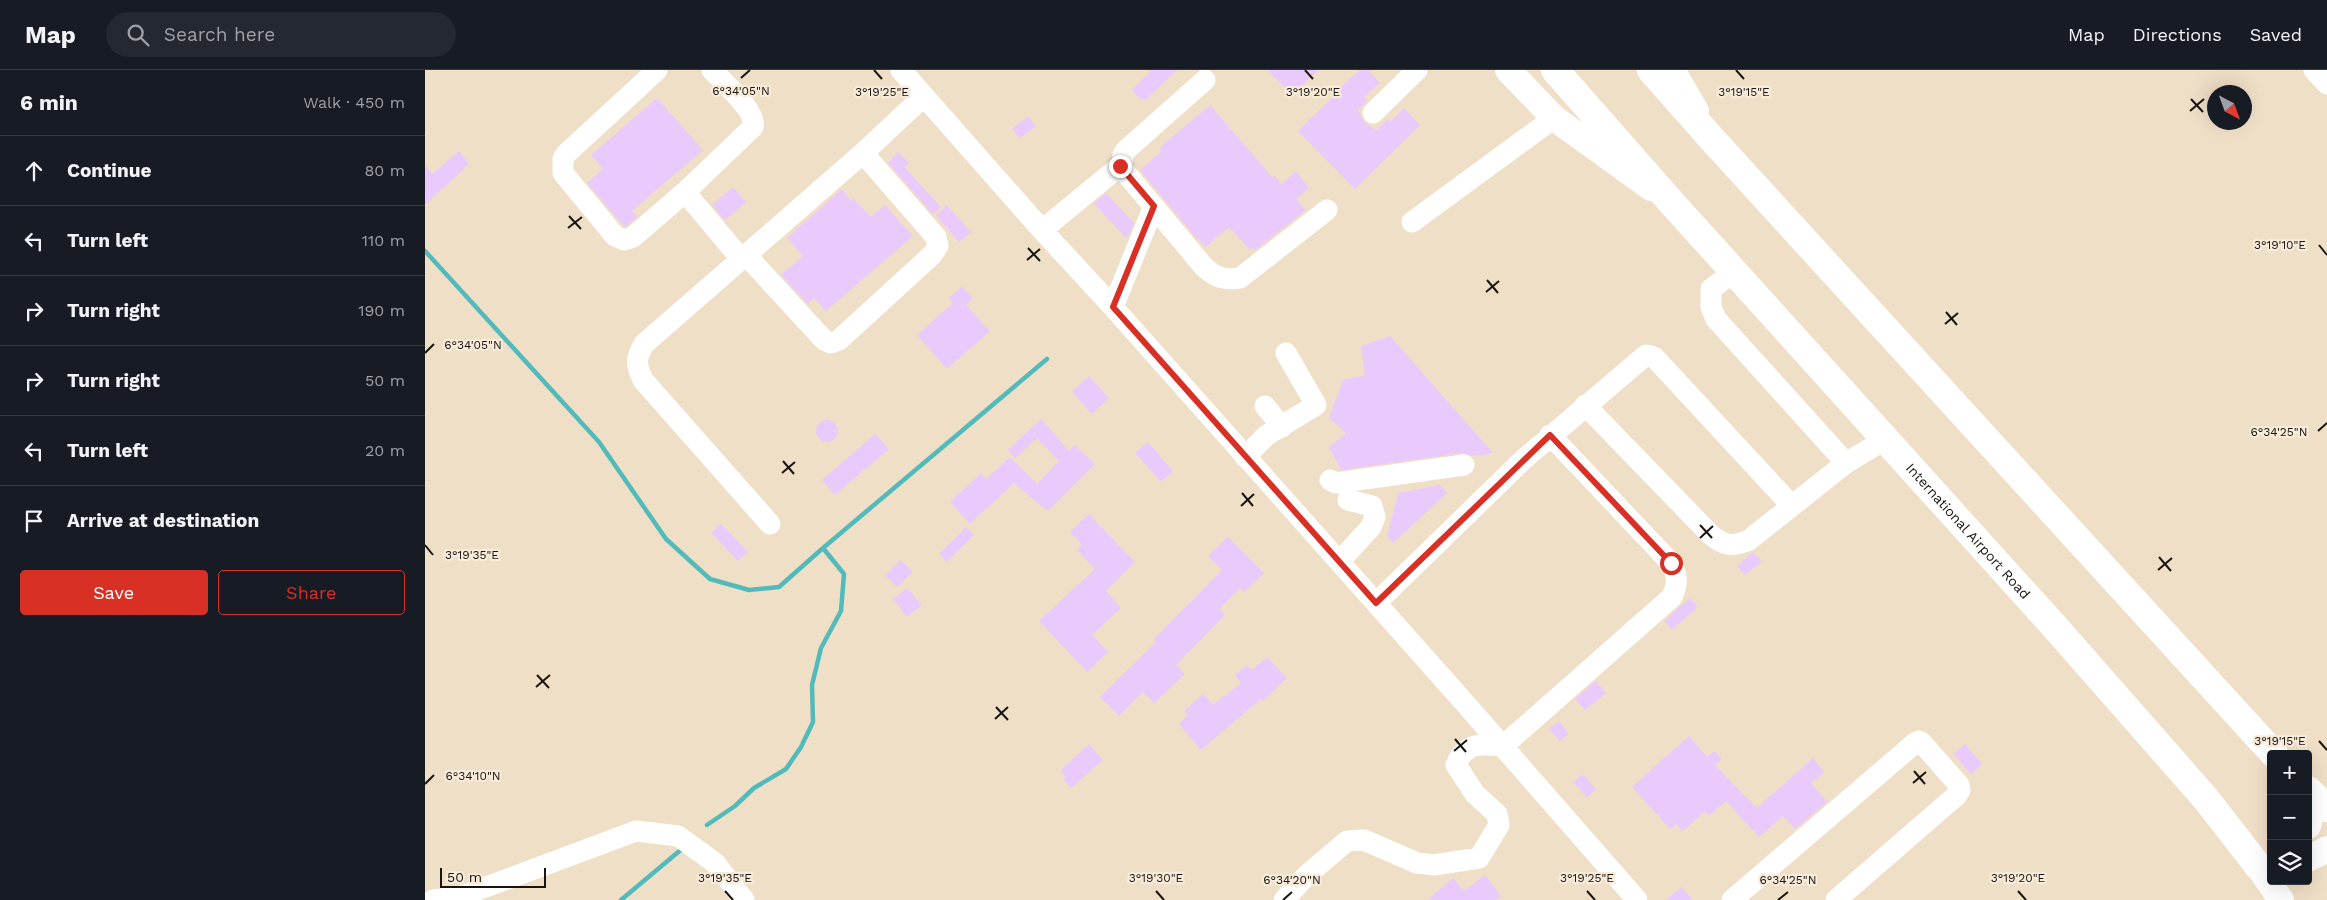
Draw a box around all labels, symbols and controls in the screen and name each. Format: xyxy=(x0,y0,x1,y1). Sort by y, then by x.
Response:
search box xyxy=(106,12,456,57)
text: Map xyxy=(25,21,76,49)
icon: search xyxy=(124,21,152,49)
text: Search here xyxy=(164,23,275,46)
text: Map xyxy=(2068,24,2105,45)
text: Directions xyxy=(2133,24,2222,45)
text: Saved xyxy=(2250,24,2302,45)
text: 6°34'05"N xyxy=(712,84,770,98)
text: 3°19'25"E xyxy=(855,85,909,99)
text: 3°19'20"E xyxy=(1286,85,1341,99)
text: 3°19'15"E xyxy=(1718,85,1770,99)
north arrow xyxy=(2207,85,2252,130)
text: 6 min xyxy=(20,90,78,115)
text: Walk · 450 m xyxy=(303,93,405,112)
route end xyxy=(1109,155,1132,178)
icon: ahead xyxy=(20,157,48,185)
text: Continue xyxy=(67,159,151,182)
text: 80 m xyxy=(364,161,405,180)
icon: left xyxy=(20,227,48,255)
text: Turn left xyxy=(67,229,148,252)
text: 110 m xyxy=(362,231,405,250)
text: 3°19'10"E xyxy=(2254,238,2306,252)
icon: right xyxy=(20,297,48,325)
text: Turn right xyxy=(67,299,160,322)
text: 190 m xyxy=(358,301,405,320)
text: 6°34'05"N xyxy=(444,338,502,352)
icon: right xyxy=(20,367,48,395)
text: Turn right xyxy=(67,369,160,392)
text: 50 m xyxy=(365,371,405,390)
text: 6°34'25"N xyxy=(2251,425,2307,439)
icon: left xyxy=(20,437,48,465)
text: Turn left xyxy=(67,439,148,462)
text: 20 m xyxy=(365,441,405,460)
street label: International Airport Road xyxy=(1903,460,2034,602)
icon: arrive xyxy=(20,507,48,535)
text: Arrive at destination xyxy=(67,509,259,532)
text: 3°19'35"E xyxy=(445,548,499,562)
route start xyxy=(1660,552,1683,575)
button: Save xyxy=(20,570,208,615)
button: Share xyxy=(218,570,405,615)
text: 3°19'15"E xyxy=(2254,734,2306,748)
map controls xyxy=(2267,750,2312,885)
button: + xyxy=(2267,750,2312,795)
text: 6°34'10"N xyxy=(445,769,501,783)
button: − xyxy=(2267,795,2312,840)
button: layers xyxy=(2267,840,2312,885)
scale bar xyxy=(440,865,546,888)
text: 50 m xyxy=(447,869,482,885)
text: 3°19'35"E xyxy=(698,871,752,885)
text: 3°19'30"E xyxy=(1129,871,1184,885)
text: 3°19'25"E xyxy=(1560,871,1614,885)
text: 3°19'20"E xyxy=(1991,871,2046,885)
text: 6°34'20"N xyxy=(1263,873,1321,887)
text: 6°34'25"N xyxy=(1760,873,1816,887)

